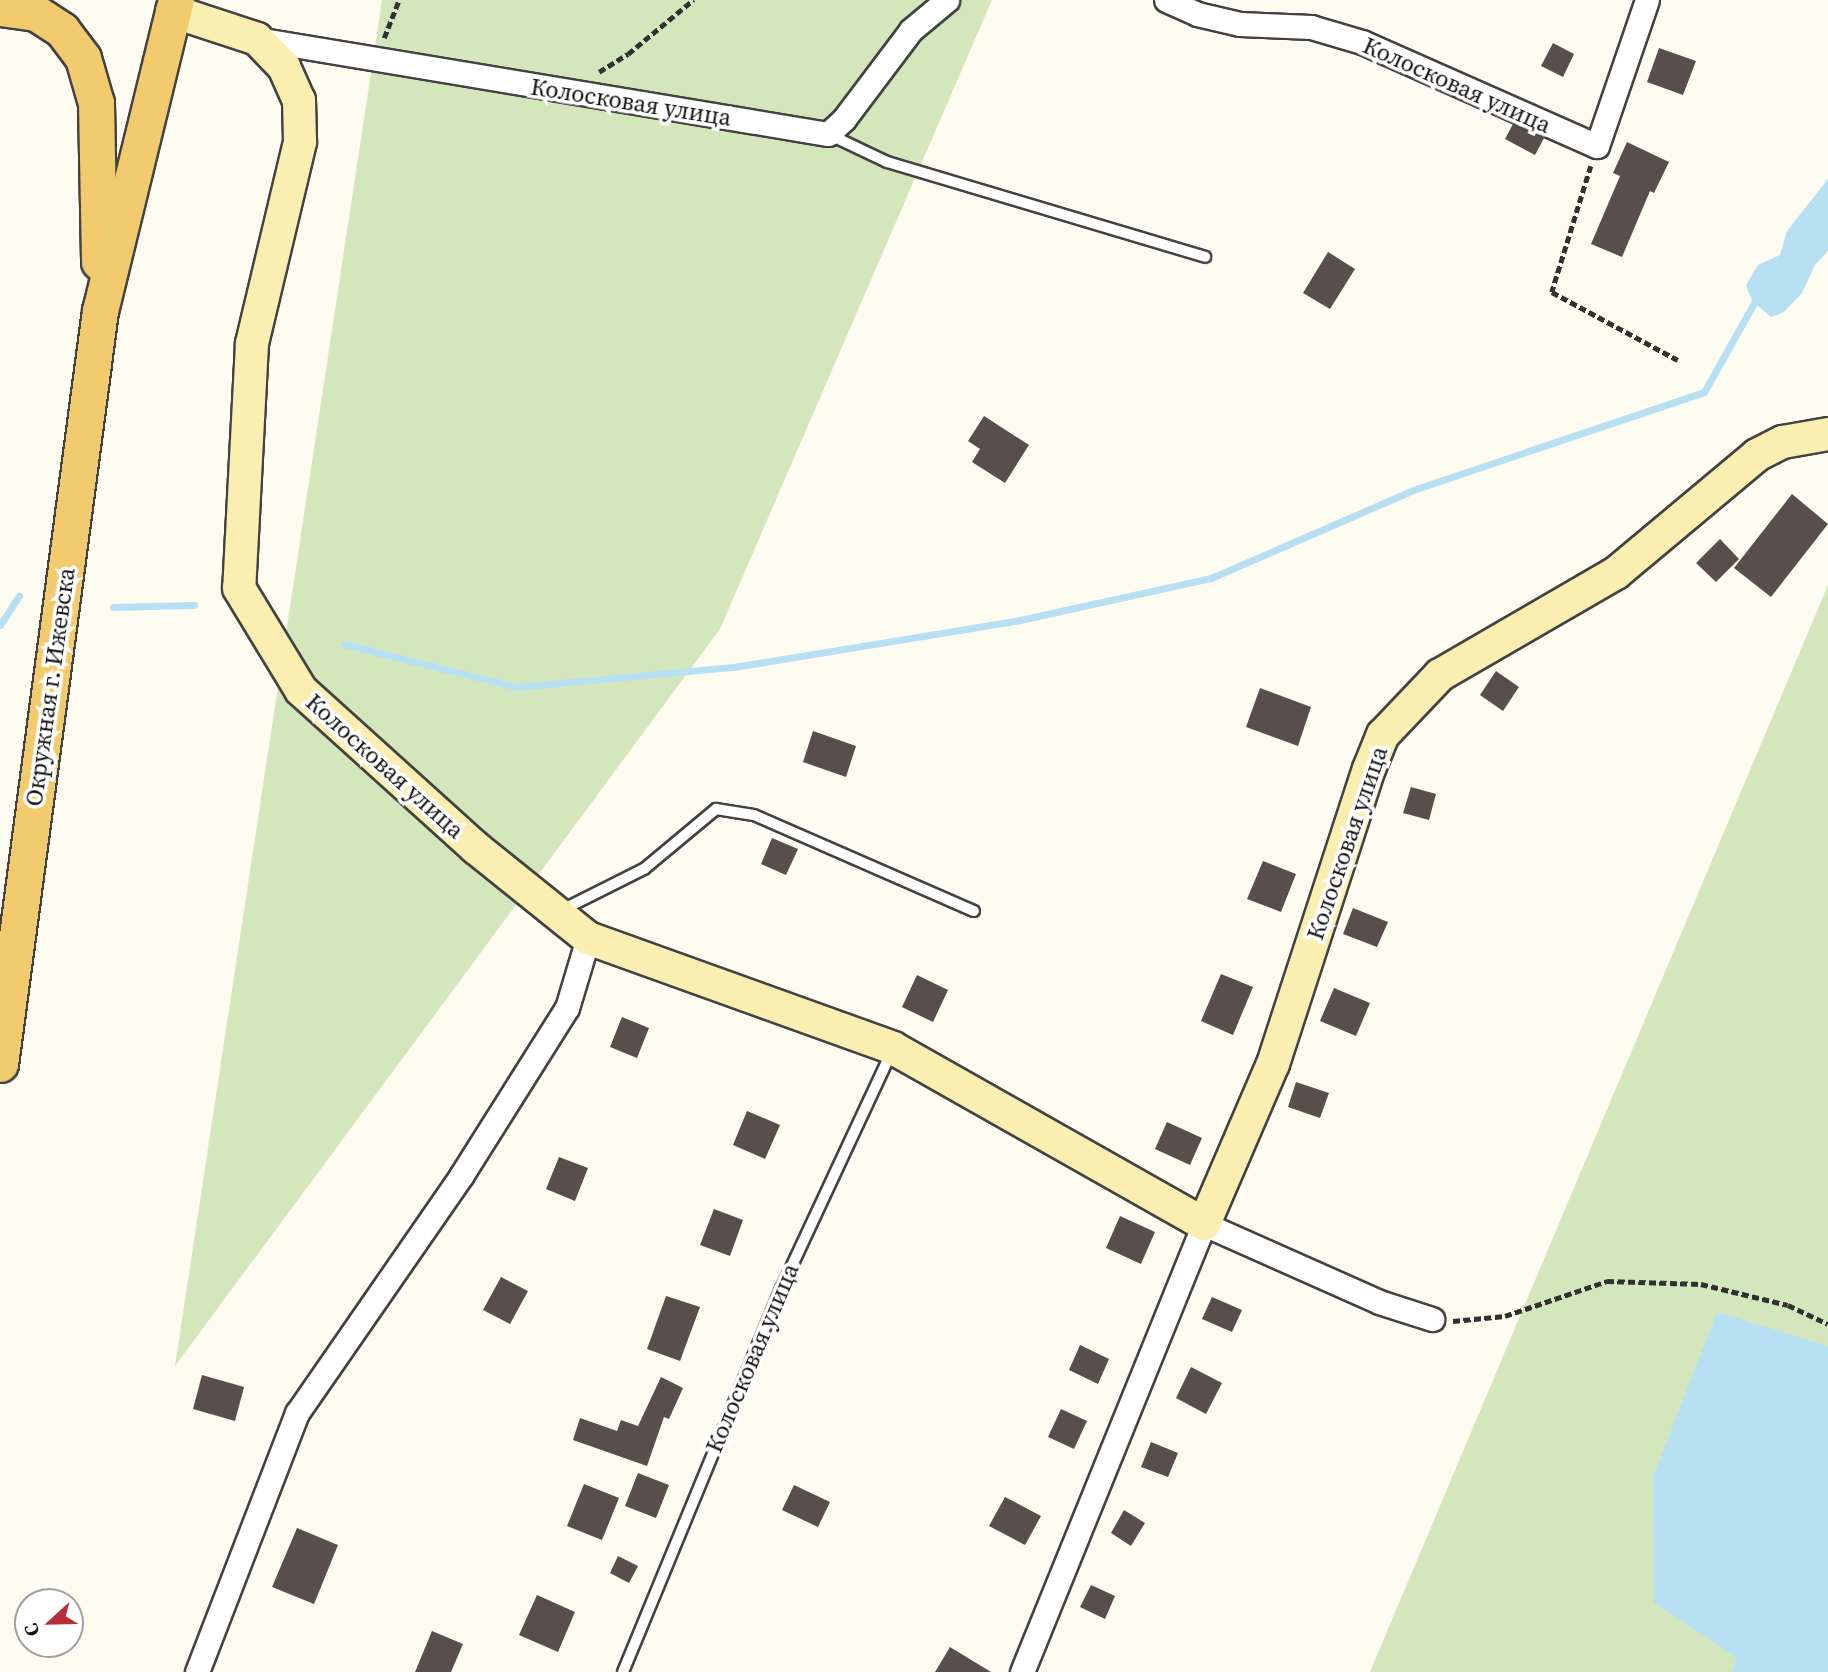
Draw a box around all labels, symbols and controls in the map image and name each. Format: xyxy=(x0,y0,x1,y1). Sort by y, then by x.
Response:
street label: Колосковая улица xyxy=(1359,31,1555,139)
street label: Колосковая улица xyxy=(529,72,733,132)
street label: Окружная г. Ижевска xyxy=(19,566,81,808)
street label: Колосковая улица xyxy=(300,688,470,844)
street label: Колосковая улица xyxy=(1300,743,1394,943)
street label: Колосковая улица xyxy=(699,1259,805,1457)
north arrow xyxy=(14,1588,84,1658)
text: С xyxy=(17,1620,46,1640)

